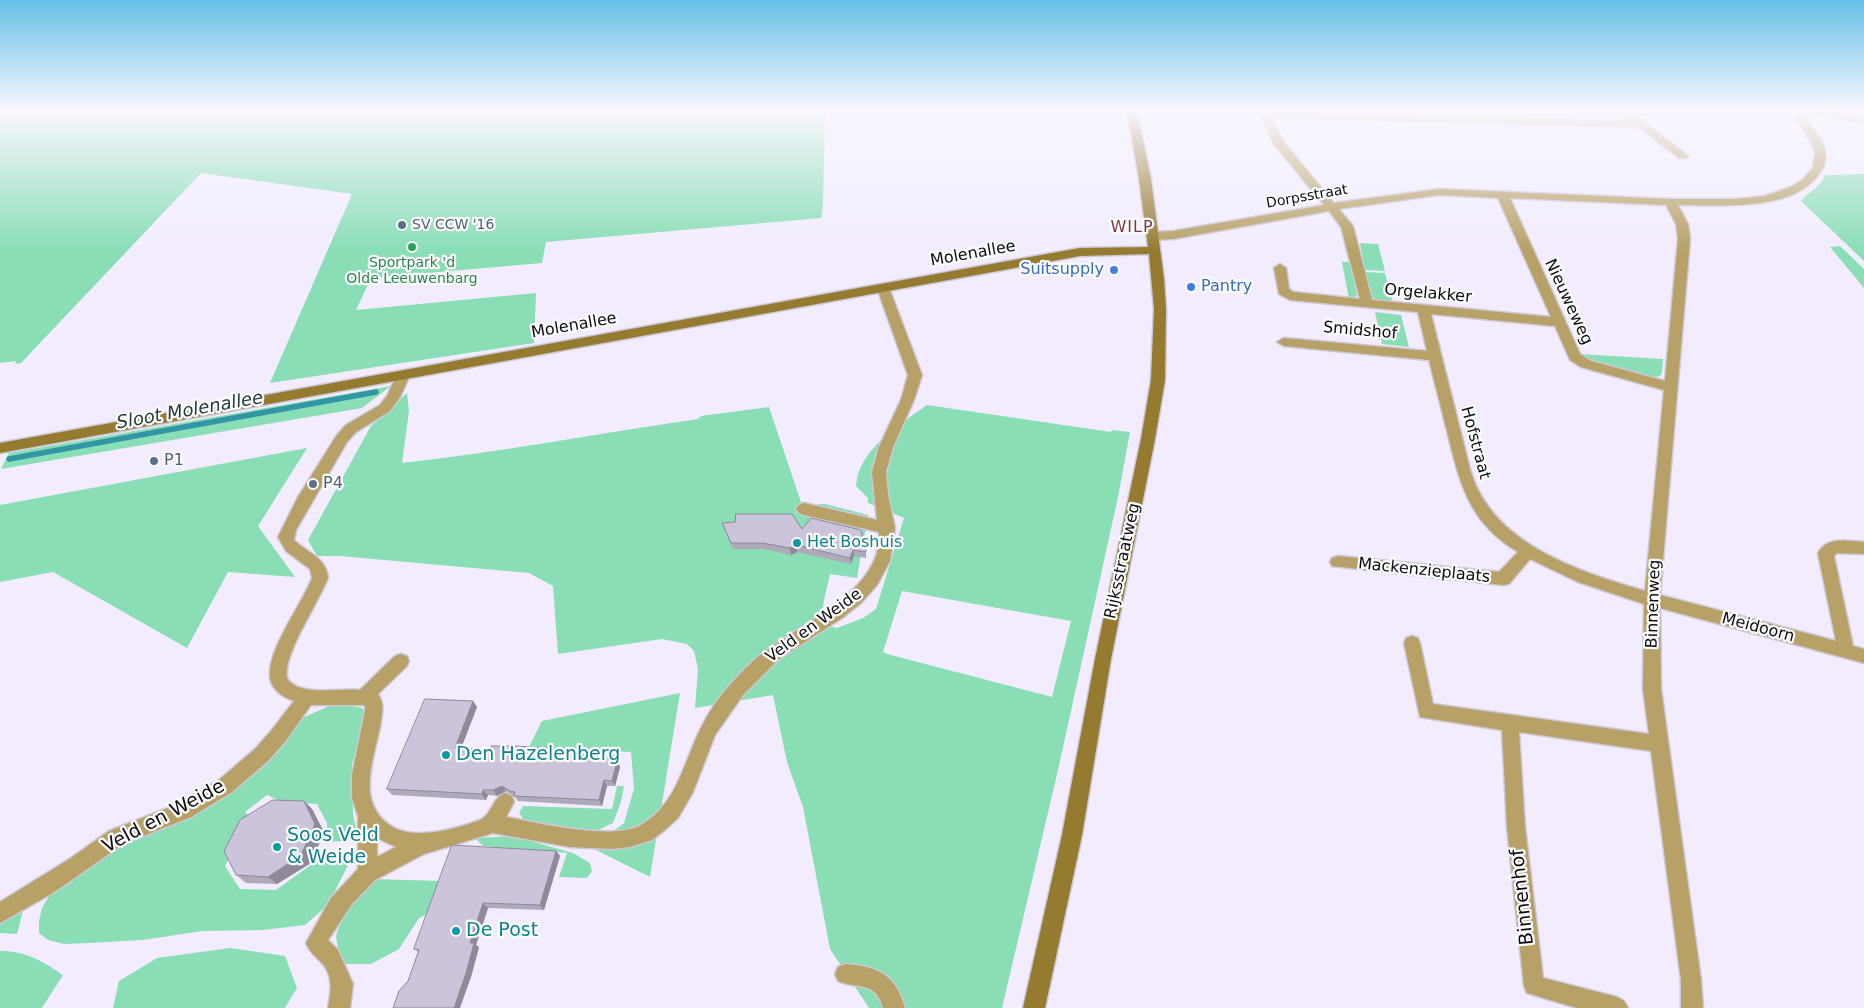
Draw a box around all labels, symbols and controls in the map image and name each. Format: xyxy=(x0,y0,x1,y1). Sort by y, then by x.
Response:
street label: Dorpsstraat xyxy=(1265,182,1349,212)
place label: SV CCW '16 xyxy=(412,217,494,233)
district label: WILP xyxy=(1110,218,1154,238)
marker: SV CCW '16 xyxy=(396,219,408,231)
street label: Molenallee xyxy=(929,237,1017,271)
marker: Sportpark 'd Olde Leeuwenbarg xyxy=(406,241,418,253)
place label: Sportpark 'd Olde Leeuwenbarg xyxy=(346,255,478,288)
street label: Nieuweweg xyxy=(1540,256,1596,348)
place label: Suitsupply xyxy=(1020,260,1104,280)
marker: Suitsupply xyxy=(1108,264,1120,276)
place label: Pantry xyxy=(1201,277,1252,297)
marker: Pantry xyxy=(1185,281,1197,293)
street label: Orgelakker xyxy=(1384,281,1472,307)
street label: Molenallee xyxy=(530,309,618,343)
street label: Smidshof xyxy=(1322,318,1398,344)
water label: Sloot Molenallee xyxy=(115,387,265,435)
street label: Hofstraat xyxy=(1456,405,1494,481)
place label: P1 xyxy=(164,451,184,471)
marker: P1 xyxy=(148,455,160,467)
place label: P4 xyxy=(323,474,343,494)
marker: P4 xyxy=(307,478,319,490)
street label: Rijksstraatweg xyxy=(1101,501,1145,621)
place label: Het Boshuis xyxy=(807,533,902,553)
marker: Het Boshuis xyxy=(791,537,803,549)
street label: Mackenzieplaats xyxy=(1357,555,1491,587)
street label: Binnenweg xyxy=(1643,559,1665,649)
street label: Veld en Weide xyxy=(762,585,866,667)
street label: Meidoorn xyxy=(1720,609,1796,647)
place label: Den Hazelenberg xyxy=(456,744,620,766)
marker: Den Hazelenberg xyxy=(440,749,452,761)
street label: Veld en Weide xyxy=(99,775,229,859)
place label: Soos Veld & Weide xyxy=(287,825,379,869)
marker: Soos Veld & Weide xyxy=(271,841,283,853)
street label: Binnenhof xyxy=(1507,848,1539,946)
place label: De Post xyxy=(466,920,538,942)
marker: De Post xyxy=(450,925,462,937)

